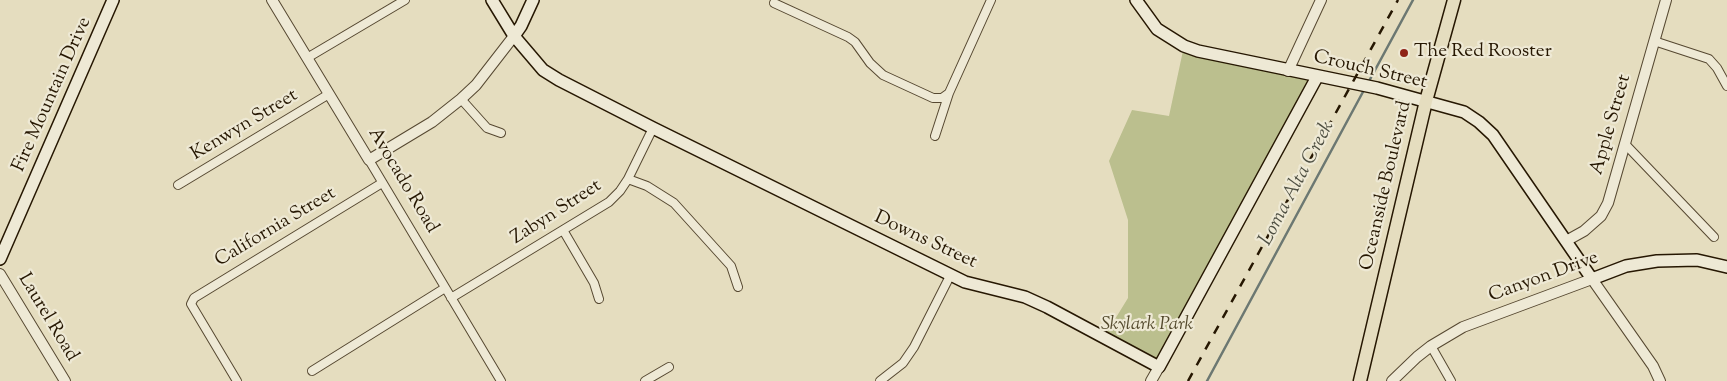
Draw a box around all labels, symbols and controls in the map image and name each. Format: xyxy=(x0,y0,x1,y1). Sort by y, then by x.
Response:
street label: Fire Mountain Drive xyxy=(9,14,97,176)
place label: The Red Rooster xyxy=(1414,42,1552,64)
street label: Crouch Street xyxy=(1311,47,1429,95)
marker: The Red Rooster xyxy=(1398,47,1410,59)
street label: Apple Street xyxy=(1587,72,1637,178)
street label: Kenwyn Street xyxy=(188,85,302,167)
street label: Oceanside Boulevard xyxy=(1356,99,1418,273)
water label: Loma Alta Creek xyxy=(1255,118,1341,250)
street label: Avocado Road xyxy=(362,124,442,238)
street label: Zabyn Street xyxy=(508,175,606,251)
street label: California Street xyxy=(212,183,340,273)
street label: Downs Street xyxy=(870,207,980,275)
street label: Canyon Drive xyxy=(1486,248,1602,308)
street label: Laurel Road xyxy=(12,270,82,366)
park label: Skylark Park xyxy=(1101,315,1193,337)

